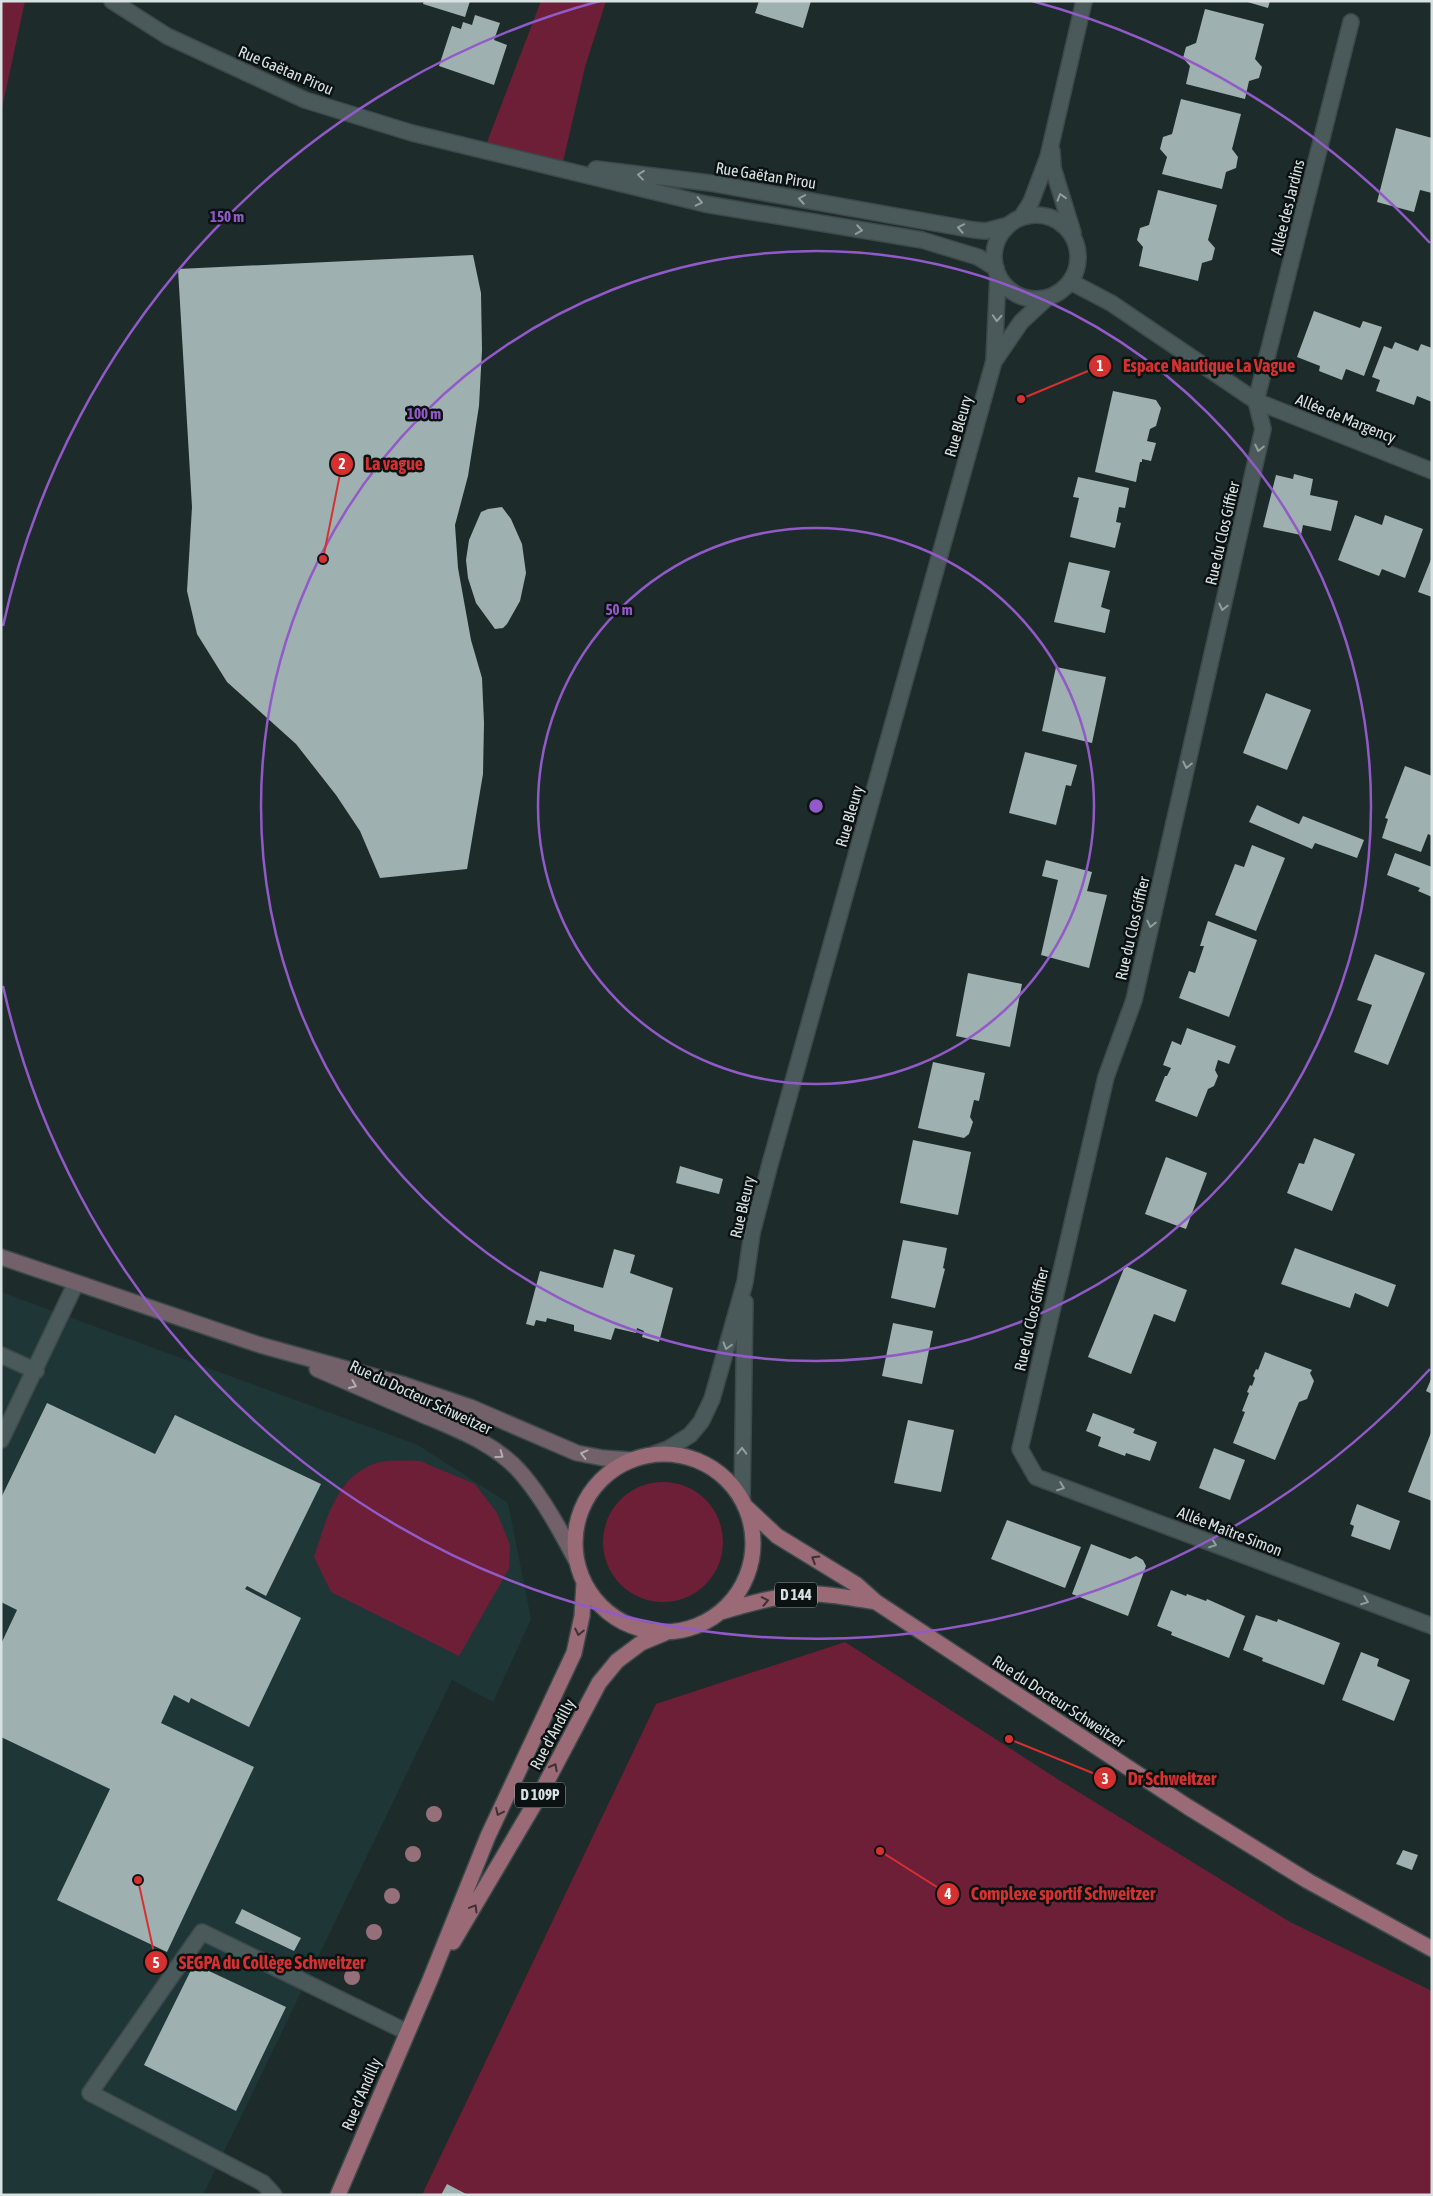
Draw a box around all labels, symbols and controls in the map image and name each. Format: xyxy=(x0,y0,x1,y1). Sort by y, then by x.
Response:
street label: Rue Gaëtan Pirou xyxy=(236,42,336,98)
street label: Allée des Jardins xyxy=(1266,157,1308,256)
street label: Rue Gaëtan Pirou xyxy=(714,158,818,192)
one-way arrow xyxy=(637,170,645,181)
one-way arrow xyxy=(1057,193,1067,202)
one-way arrow xyxy=(797,194,806,204)
one-way arrow xyxy=(694,196,703,207)
text: 150 m xyxy=(210,208,244,225)
one-way arrow xyxy=(957,223,966,234)
one-way arrow xyxy=(855,224,863,235)
one-way arrow xyxy=(992,314,1003,322)
callout: Espace Nautique La Vague xyxy=(1087,350,1305,383)
text: Espace Nautique La Vague xyxy=(1123,355,1295,376)
text: 1 xyxy=(1096,357,1104,374)
street label: Allée de Margency xyxy=(1293,390,1399,447)
street label: Rue Bleury xyxy=(941,393,976,459)
text: 100 m xyxy=(407,405,441,422)
one-way arrow xyxy=(1254,444,1265,453)
callout: La vague xyxy=(330,448,433,481)
text: La vague xyxy=(365,453,423,474)
text: 2 xyxy=(338,455,346,472)
street label: Rue du Clos Giffier xyxy=(1201,479,1243,587)
text: 50 m xyxy=(606,601,633,618)
one-way arrow xyxy=(1218,602,1229,611)
one-way arrow xyxy=(1182,761,1193,770)
street label: Rue Bleury xyxy=(832,783,867,849)
centre of rings xyxy=(807,797,825,815)
street label: Rue du Clos Giffier xyxy=(1111,874,1153,982)
one-way arrow xyxy=(1146,919,1157,928)
street label: Rue Bleury xyxy=(726,1174,759,1240)
street label: Rue du Clos Giffier xyxy=(1010,1265,1052,1373)
one-way arrow xyxy=(723,1341,733,1350)
street label: Rue du Docteur Schweitzer xyxy=(347,1356,495,1438)
one-way arrow xyxy=(348,1378,357,1389)
one-way arrow xyxy=(737,1447,747,1455)
one-way arrow xyxy=(494,1449,503,1458)
one-way arrow xyxy=(579,1449,588,1460)
one-way arrow xyxy=(1056,1481,1065,1491)
street label: Allée Maître Simon xyxy=(1175,1503,1285,1559)
one-way arrow xyxy=(1208,1538,1217,1548)
one-way arrow xyxy=(812,1555,821,1565)
road number: D 144 xyxy=(775,1582,817,1608)
one-way arrow xyxy=(1360,1595,1369,1605)
one-way arrow xyxy=(760,1596,769,1607)
one-way arrow xyxy=(574,1627,585,1636)
street label: Rue du Docteur Schweitzer xyxy=(989,1651,1129,1751)
street label: Rue d'Andilly xyxy=(526,1695,579,1773)
callout: Dr Schweitzer xyxy=(1092,1762,1226,1795)
one-way arrow xyxy=(548,1763,558,1772)
text: Dr Schweitzer xyxy=(1128,1768,1217,1789)
text: 3 xyxy=(1101,1770,1109,1787)
road number: D 109P xyxy=(515,1782,565,1808)
one-way arrow xyxy=(495,1807,506,1816)
callout: Complexe sportif Schweitzer xyxy=(935,1877,1165,1910)
text: Complexe sportif Schweitzer xyxy=(971,1883,1156,1904)
text: 4 xyxy=(943,1885,952,1902)
one-way arrow xyxy=(467,1905,477,1914)
callout: SEGPA du Collège Schweitzer xyxy=(143,1946,375,1979)
text: SEGPA du Collège Schweitzer xyxy=(179,1952,366,1973)
text: 5 xyxy=(152,1954,160,1971)
street label: Rue d'Andilly xyxy=(338,2055,385,2133)

